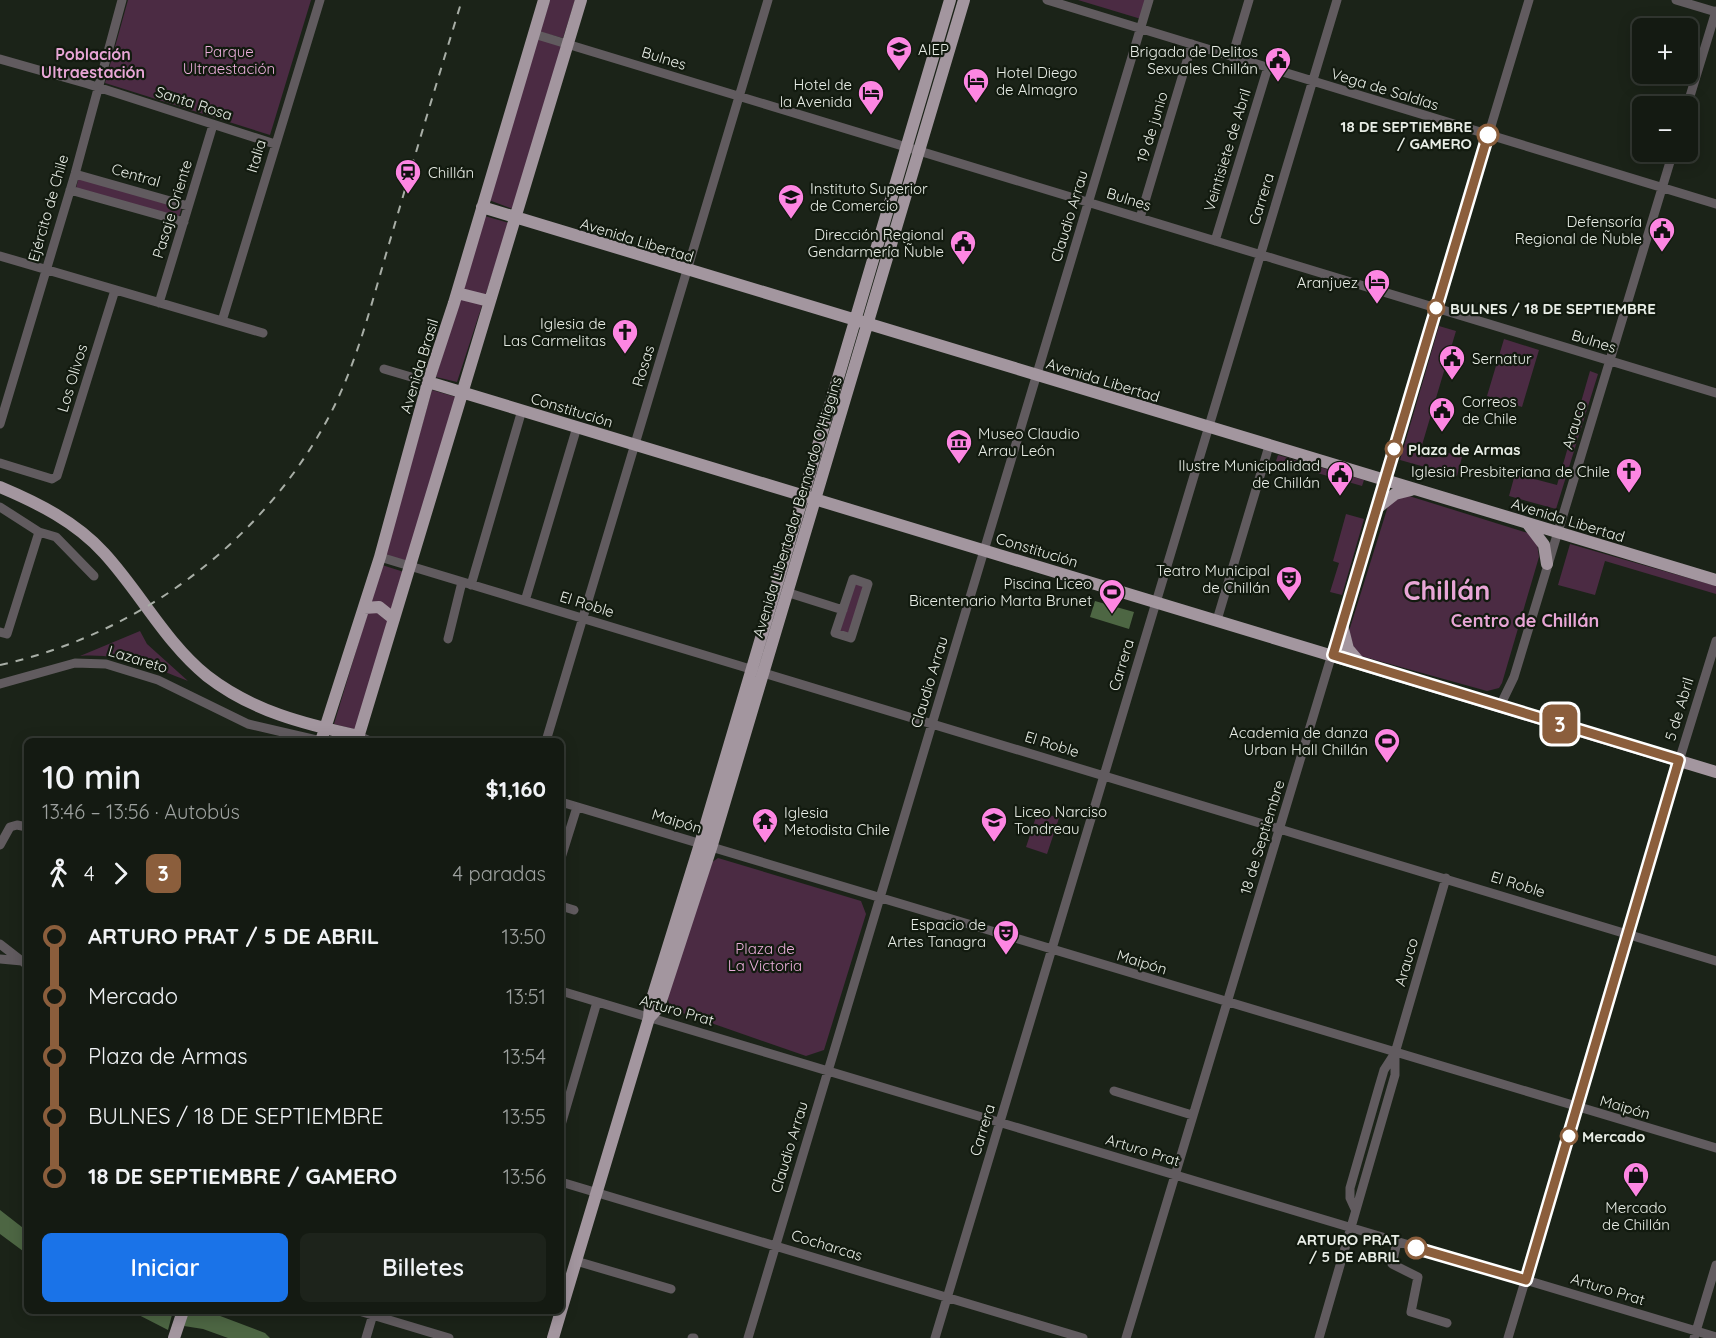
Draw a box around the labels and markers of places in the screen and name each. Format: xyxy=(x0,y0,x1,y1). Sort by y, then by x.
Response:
school or university icon: AIEP xyxy=(884,34,914,72)
place label: AIEP xyxy=(918,40,949,59)
place label: Brigada de Delitos Sexuales Chillán xyxy=(1130,42,1258,78)
public building icon: Brigada de Delitos Sexuales Chillán xyxy=(1263,45,1293,83)
place label: Hotel Diego de Almagro xyxy=(996,63,1077,99)
hotel icon: Hotel Diego de Almagro xyxy=(961,66,991,104)
place label: Hotel de la Avenida xyxy=(780,75,852,111)
hotel icon: Hotel de la Avenida xyxy=(856,78,886,116)
place label: 18 DE SEPTIEMBRE / GAMERO xyxy=(1341,117,1472,153)
marker: 18 DE SEPTIEMBRE / GAMERO xyxy=(1477,124,1499,146)
station icon: Chillán xyxy=(393,157,423,195)
place label: Chillán xyxy=(428,163,474,182)
place label: Instituto Superior de Comercio xyxy=(810,179,928,215)
school or university icon: Instituto Superior de Comercio xyxy=(776,182,806,220)
place label: Defensoría Regional de Ñuble xyxy=(1515,212,1642,248)
public building icon: Defensoría Regional de Ñuble xyxy=(1647,215,1677,253)
place label: Dirección Regional Gendarmería Ñuble xyxy=(808,225,944,261)
public building icon: Dirección Regional Gendarmería Ñuble xyxy=(948,228,978,266)
hotel icon: Aranjuez xyxy=(1362,267,1392,305)
place label: Aranjuez xyxy=(1297,273,1358,292)
marker: BULNES / 18 DE SEPTIEMBRE xyxy=(1427,299,1445,317)
place label: BULNES / 18 DE SEPTIEMBRE xyxy=(1450,299,1656,318)
place label: Iglesia de Las Carmelitas xyxy=(503,314,606,350)
church icon: Iglesia de Las Carmelitas xyxy=(610,317,640,355)
public building icon: Sernatur xyxy=(1437,343,1467,381)
place label: Sernatur xyxy=(1472,349,1532,368)
place label: Correos de Chile xyxy=(1462,392,1517,428)
public building icon: Correos de Chile xyxy=(1427,395,1457,433)
place label: Museo Claudio Arrau León xyxy=(978,424,1080,460)
museum icon: Museo Claudio Arrau León xyxy=(944,427,974,465)
marker: Plaza de Armas xyxy=(1385,440,1403,458)
place label: Plaza de Armas xyxy=(1408,440,1520,459)
place label: Ilustre Municipalidad de Chillán xyxy=(1178,456,1320,492)
church icon: Iglesia Presbiteriana de Chile xyxy=(1614,456,1644,494)
public building icon: Ilustre Municipalidad de Chillán xyxy=(1325,459,1355,497)
place label: Iglesia Presbiteriana de Chile xyxy=(1411,462,1610,481)
place label: Teatro Municipal de Chillán xyxy=(1156,561,1270,597)
theatre icon: Teatro Municipal de Chillán xyxy=(1274,564,1304,602)
place label: Piscina Liceo Bicentenario Marta Brunet xyxy=(909,574,1092,610)
sports icon: Piscina Liceo Bicentenario Marta Brunet xyxy=(1097,577,1127,615)
place label: Academia de danza Urban Hall Chillán xyxy=(1229,723,1368,759)
sports icon: Academia de danza Urban Hall Chillán xyxy=(1372,726,1402,764)
place label: Liceo Narciso Tondreau xyxy=(1014,802,1107,838)
place label: Iglesia Metodista Chile xyxy=(784,803,890,839)
school or university icon: Liceo Narciso Tondreau xyxy=(979,805,1009,843)
temple icon: Iglesia Metodista Chile xyxy=(750,806,780,844)
place label: Espacio de Artes Tanagra xyxy=(887,915,986,951)
theatre icon: Espacio de Artes Tanagra xyxy=(991,918,1021,956)
marker: Mercado xyxy=(1560,1127,1578,1145)
place label: Mercado xyxy=(1582,1127,1645,1146)
shop icon: Mercado de Chillán xyxy=(1621,1160,1651,1198)
place label: Mercado de Chillán xyxy=(1602,1198,1670,1234)
place label: ARTURO PRAT / 5 DE ABRIL xyxy=(1297,1230,1400,1266)
marker: ARTURO PRAT / 5 DE ABRIL xyxy=(1405,1237,1427,1259)

